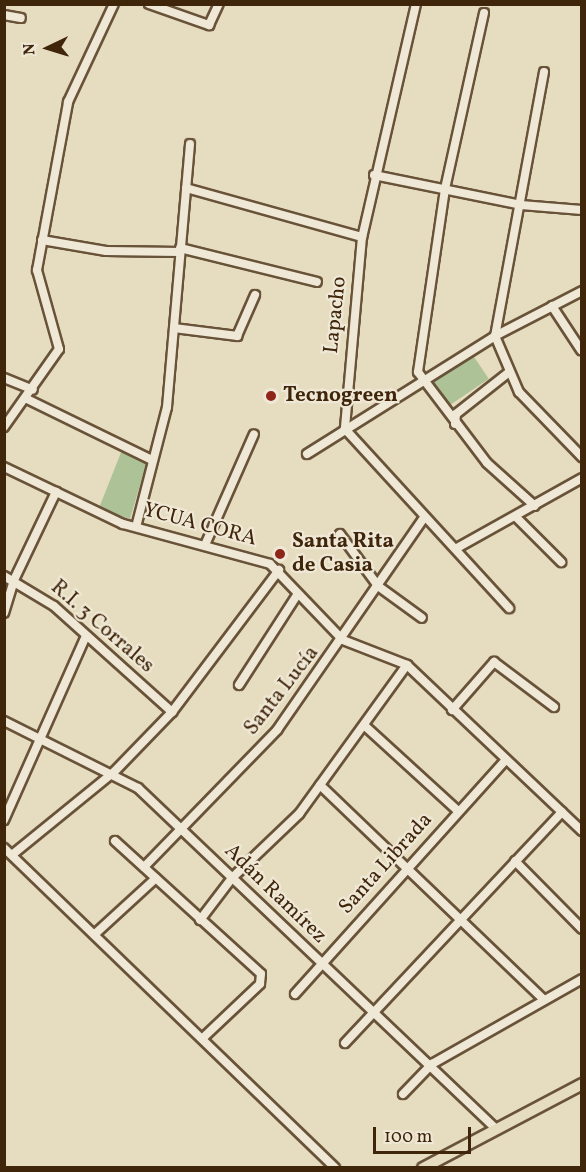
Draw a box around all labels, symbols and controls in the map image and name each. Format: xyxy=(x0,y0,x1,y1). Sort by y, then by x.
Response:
north arrow xyxy=(18,18,78,78)
text: N xyxy=(19,43,41,56)
street label: Lapacho xyxy=(319,275,353,355)
place label: Tecnogreen xyxy=(283,383,398,409)
marker: Tecnogreen xyxy=(264,389,278,403)
street label: YCUA CORA xyxy=(141,498,259,552)
place label: Santa Rita de Casia xyxy=(292,529,394,579)
marker: Santa Rita de Casia xyxy=(273,547,287,561)
street label: R.I. 3 Corrales xyxy=(45,575,159,679)
street label: Santa Lucía xyxy=(239,641,325,741)
street label: Santa Librada xyxy=(334,808,438,920)
street label: Adán Ramírez xyxy=(219,839,331,949)
scale bar xyxy=(376,1115,474,1153)
text: 100 m xyxy=(384,1125,433,1150)

